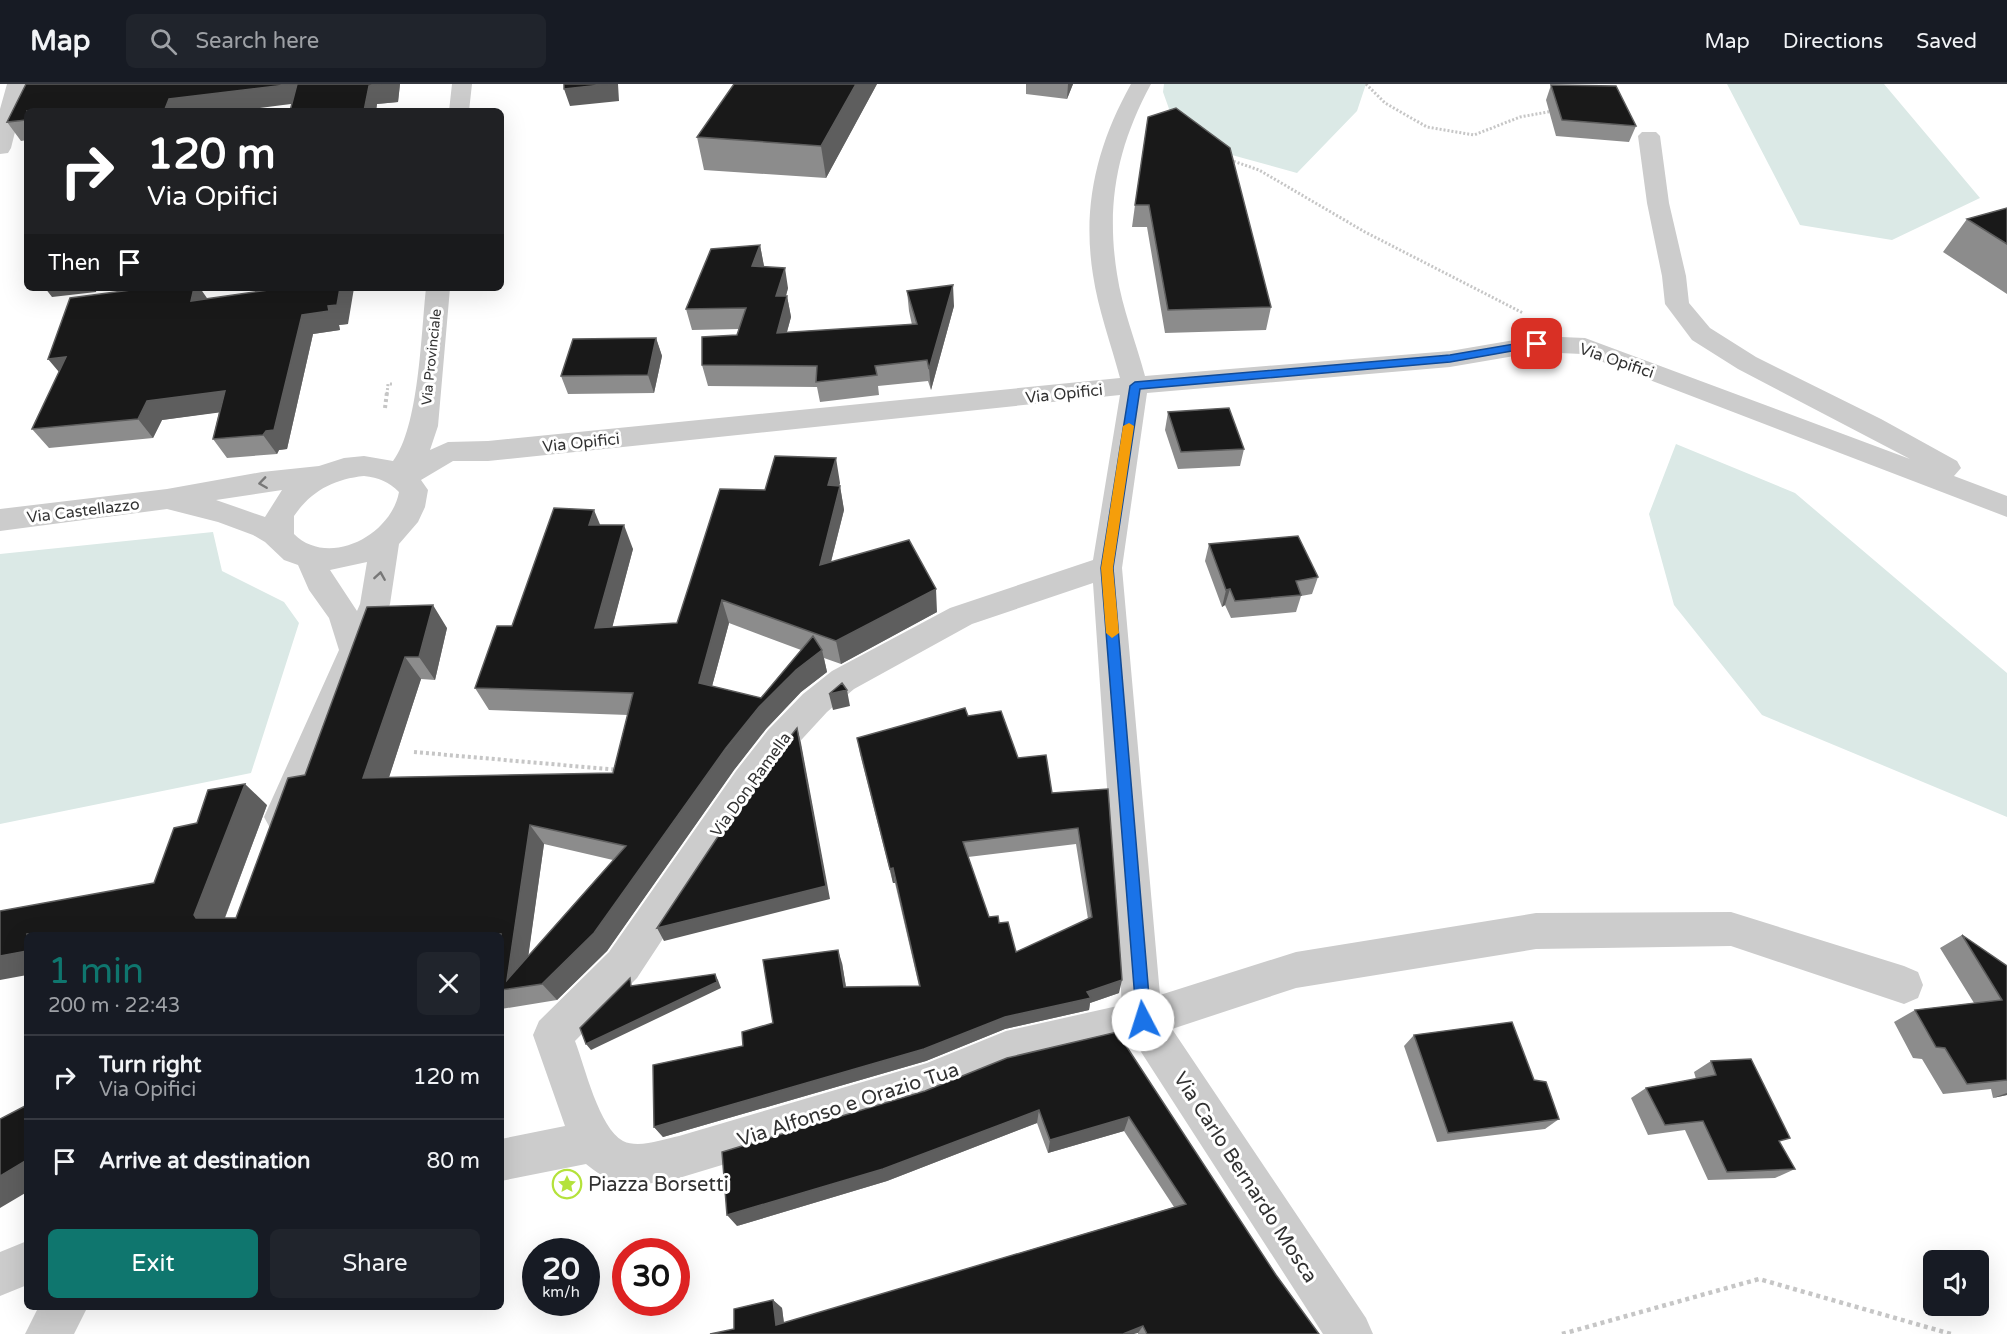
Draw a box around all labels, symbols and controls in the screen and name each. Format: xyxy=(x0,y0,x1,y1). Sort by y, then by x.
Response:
search box xyxy=(126,14,546,68)
text: Map xyxy=(30,24,90,58)
icon: search xyxy=(147,25,180,58)
text: Search here xyxy=(195,28,319,54)
text: Map xyxy=(1704,29,1750,54)
text: Directions xyxy=(1783,29,1883,54)
text: Saved xyxy=(1916,29,1977,54)
text: 120 m xyxy=(147,129,276,180)
icon: right xyxy=(48,132,126,210)
text: Via Opifici xyxy=(147,180,278,213)
icon: arrive xyxy=(113,246,146,279)
text: Then xyxy=(48,250,101,276)
street label: Via Provinciale xyxy=(418,308,445,406)
pin xyxy=(1511,318,1562,369)
icon: arrive xyxy=(1520,327,1553,360)
street label: Via Opifici xyxy=(1577,339,1657,383)
street label: Via Opifici xyxy=(1024,380,1104,408)
street label: Via Opifici xyxy=(541,429,621,457)
one-way arrow xyxy=(258,476,267,488)
street label: Via Castellazzo xyxy=(26,494,141,528)
one-way arrow xyxy=(374,571,386,581)
street label: Via Don Ramella xyxy=(706,728,795,841)
text: 1 min xyxy=(48,950,144,993)
button: close xyxy=(417,952,480,1015)
position arrow xyxy=(1111,988,1175,1052)
text: 200 m · 22:43 xyxy=(48,994,180,1018)
text: Turn right xyxy=(99,1052,201,1078)
street label: Via Alfonso e Orazio Tua xyxy=(735,1058,962,1152)
icon: right xyxy=(48,1061,81,1094)
text: 120 m xyxy=(413,1064,480,1090)
street label: Via Carlo Bernardo Mosca xyxy=(1168,1068,1322,1287)
text: Via Opifici xyxy=(99,1078,196,1102)
icon: arrive xyxy=(48,1145,81,1178)
text: Arrive at destination xyxy=(99,1148,310,1174)
text: 80 m xyxy=(426,1148,480,1174)
place icon: Piazza Borsetti xyxy=(551,1168,583,1200)
place label: Piazza Borsetti xyxy=(588,1173,729,1197)
button: Exit xyxy=(48,1229,258,1298)
button: Share xyxy=(270,1229,480,1298)
speed limit sign: 30 xyxy=(612,1238,690,1316)
map controls xyxy=(1923,1250,1989,1316)
button: sound xyxy=(1923,1250,1989,1316)
text: 20 xyxy=(542,1251,580,1288)
text: km/h xyxy=(542,1283,580,1301)

